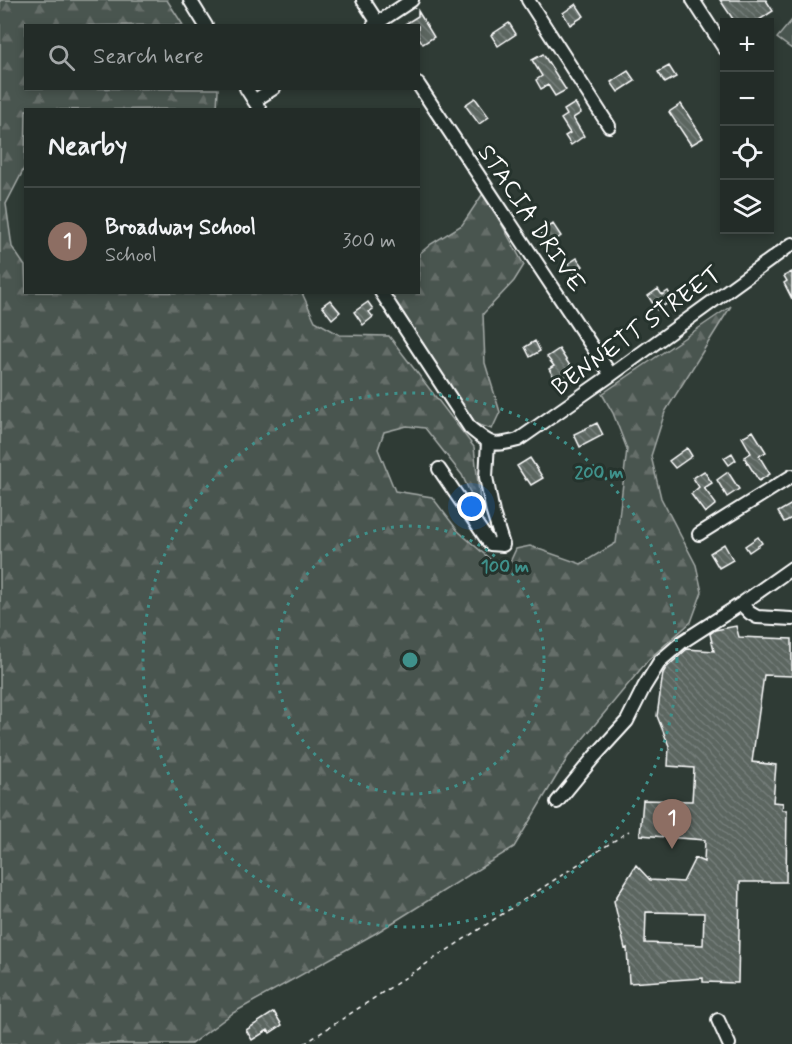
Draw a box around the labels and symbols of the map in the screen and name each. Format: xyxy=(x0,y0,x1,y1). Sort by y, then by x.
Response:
street label: STACIA DRIVE xyxy=(470,139,592,299)
street label: BENNETT STREET xyxy=(546,259,728,403)
text: 200 m xyxy=(574,461,624,485)
your location xyxy=(457,492,486,521)
text: 100 m xyxy=(481,555,529,579)
centre of rings xyxy=(400,650,420,670)
pin: 1 xyxy=(652,800,692,849)

